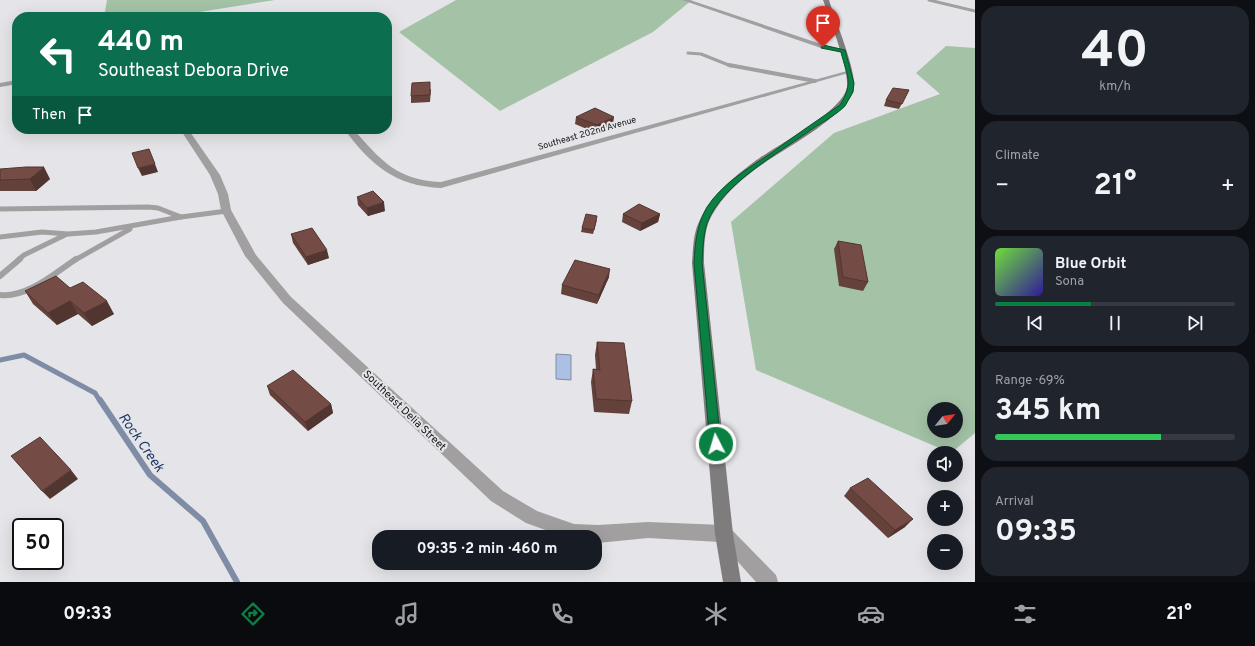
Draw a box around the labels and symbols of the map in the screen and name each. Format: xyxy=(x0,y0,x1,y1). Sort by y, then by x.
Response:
pin xyxy=(806,6,840,47)
street label: Southeast 202nd Avenue xyxy=(537,114,638,153)
street label: Southeast Delia Street xyxy=(360,367,449,454)
north arrow xyxy=(927,402,963,438)
water label: Rock Creek xyxy=(114,410,168,476)
position arrow xyxy=(695,423,737,465)
speed limit sign: 50 xyxy=(12,518,64,570)

